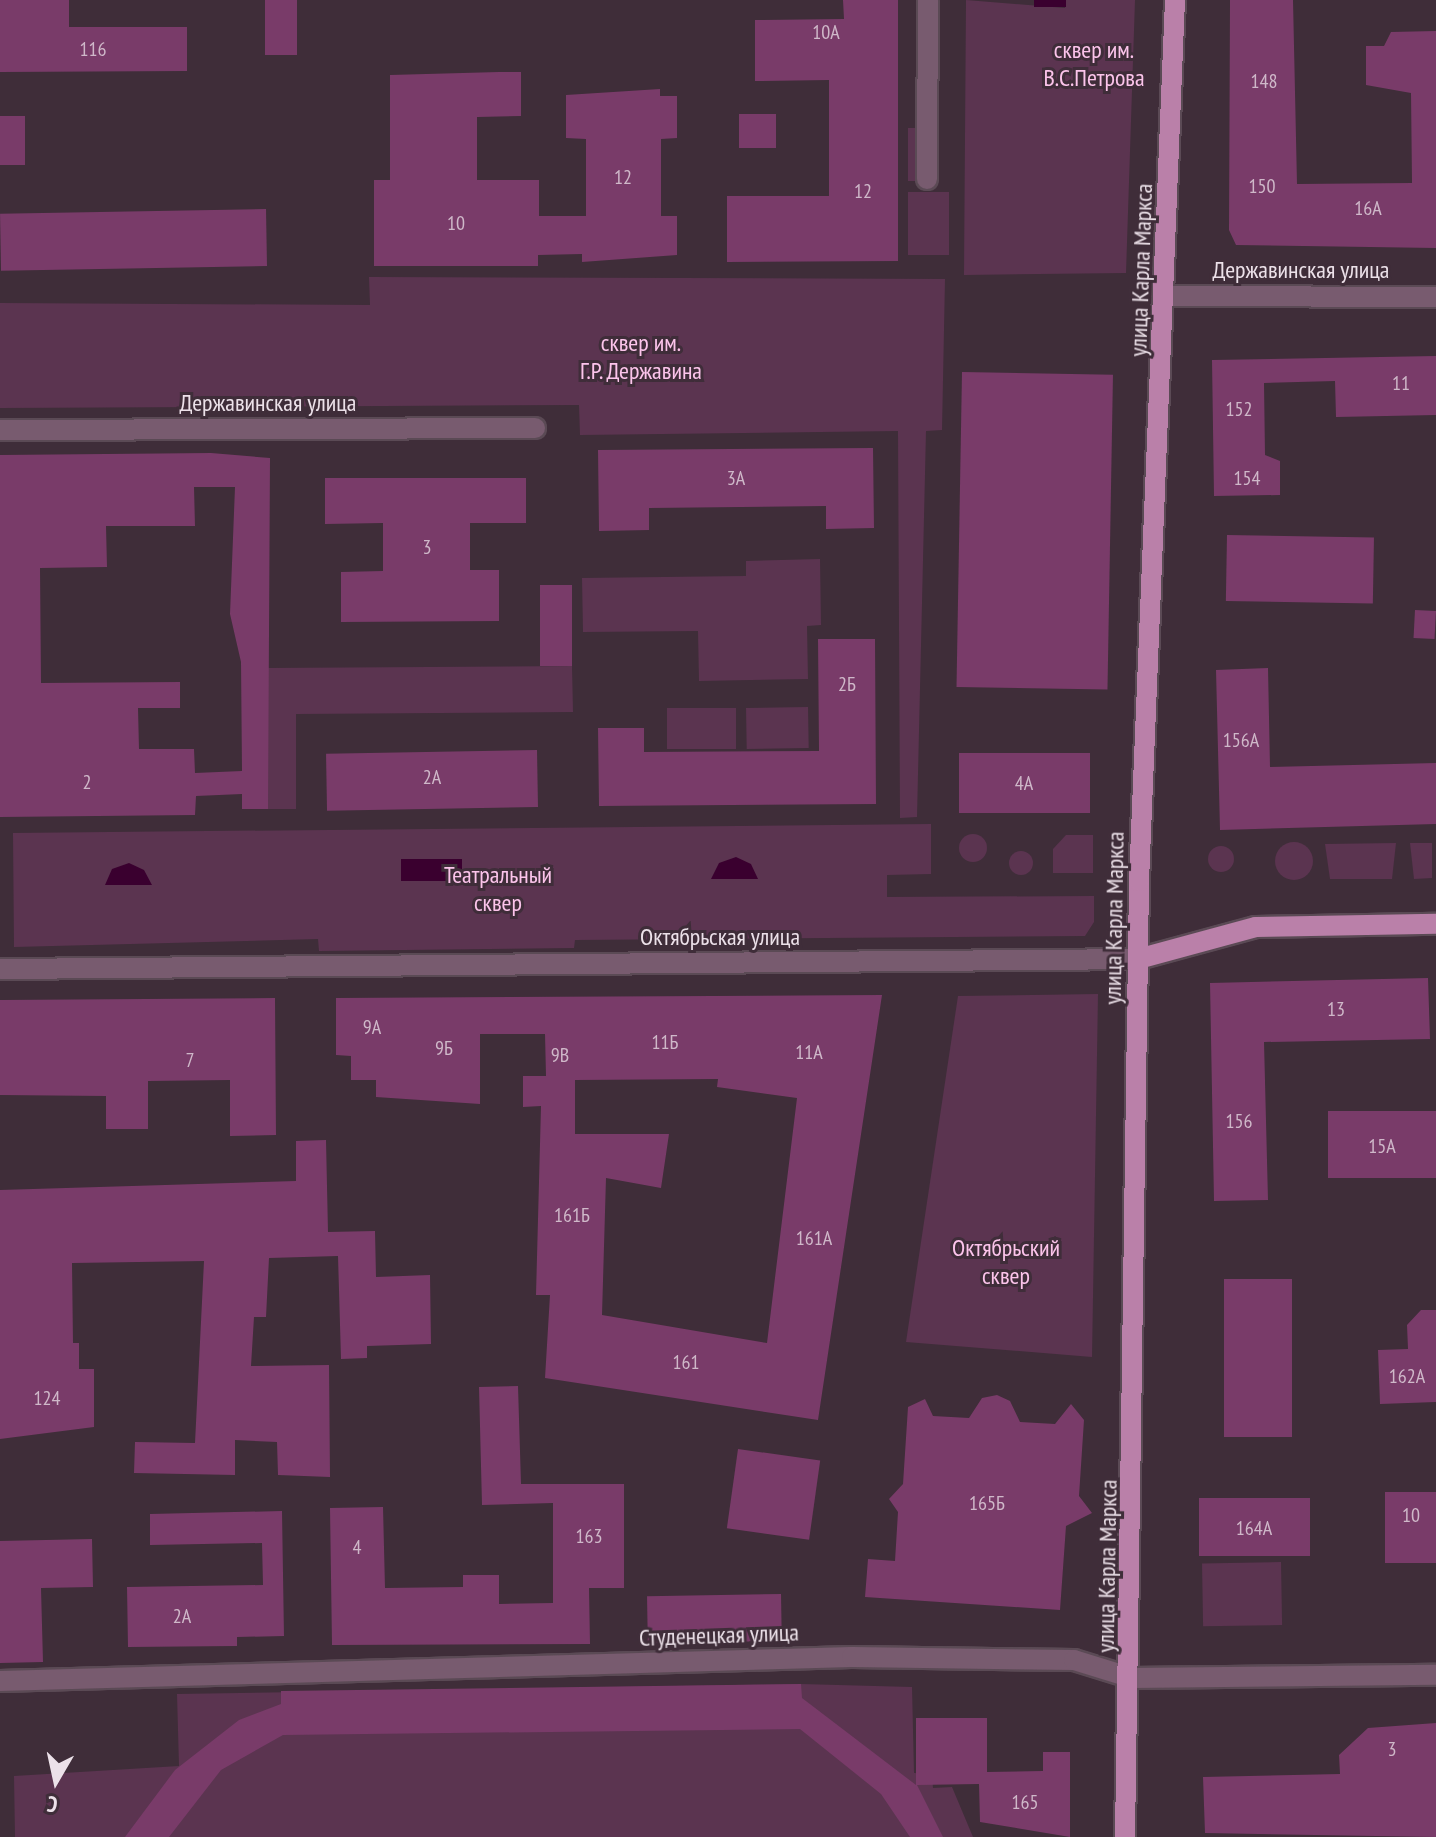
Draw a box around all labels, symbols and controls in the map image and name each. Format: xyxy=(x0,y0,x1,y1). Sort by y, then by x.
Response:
house number: 10А xyxy=(812,20,840,44)
park label: сквер им. В.С.Петрова xyxy=(1043,36,1145,92)
house number: 116 xyxy=(80,37,106,61)
house number: 148 xyxy=(1251,69,1277,93)
house number: 12 xyxy=(614,165,632,189)
house number: 150 xyxy=(1249,174,1275,198)
house number: 12 xyxy=(854,179,872,203)
street label: улица Карла Маркса xyxy=(1124,183,1158,357)
house number: 16А xyxy=(1354,196,1382,220)
house number: 10 xyxy=(447,211,465,235)
street label: Державинская улица xyxy=(1213,256,1389,284)
park label: сквер им. Г.Р. Державина xyxy=(579,329,703,385)
house number: 11 xyxy=(1392,371,1410,395)
street label: Державинская улица xyxy=(180,389,356,417)
house number: 152 xyxy=(1226,397,1252,421)
house number: 3А xyxy=(727,466,745,490)
house number: 154 xyxy=(1234,466,1260,490)
house number: 3 xyxy=(423,535,431,559)
house number: 2Б xyxy=(838,672,856,696)
house number: 156А xyxy=(1223,728,1259,752)
house number: 2А xyxy=(423,765,441,789)
house number: 2 xyxy=(83,770,91,794)
house number: 4А xyxy=(1015,771,1033,795)
street label: улица Карла Маркса xyxy=(1098,831,1130,1005)
park label: Театральный сквер xyxy=(444,861,552,917)
street label: Октябрьская улица xyxy=(640,923,800,951)
house number: 13 xyxy=(1327,997,1345,1021)
house number: 9А xyxy=(363,1015,381,1039)
house number: 11Б xyxy=(652,1030,678,1054)
house number: 9Б xyxy=(435,1036,453,1060)
house number: 11А xyxy=(795,1040,823,1064)
house number: 9В xyxy=(551,1043,569,1067)
house number: 7 xyxy=(186,1048,194,1072)
house number: 156 xyxy=(1226,1109,1252,1133)
house number: 15А xyxy=(1368,1134,1396,1158)
house number: 161Б xyxy=(554,1203,590,1227)
house number: 161А xyxy=(796,1226,832,1250)
park label: Октябрьский сквер xyxy=(952,1234,1060,1290)
house number: 161 xyxy=(673,1350,699,1374)
house number: 162А xyxy=(1389,1364,1425,1388)
house number: 124 xyxy=(34,1386,60,1410)
street label: улица Карла Маркса xyxy=(1091,1479,1123,1653)
house number: 165Б xyxy=(969,1491,1005,1515)
house number: 10 xyxy=(1402,1503,1420,1527)
house number: 164А xyxy=(1236,1516,1272,1540)
house number: 163 xyxy=(576,1524,602,1548)
house number: 4 xyxy=(353,1535,361,1559)
house number: 2А xyxy=(173,1604,191,1628)
street label: Студенецкая улица xyxy=(639,1618,799,1652)
house number: 3 xyxy=(1388,1737,1396,1761)
north arrow xyxy=(16,1741,96,1821)
text: С xyxy=(45,1790,59,1819)
house number: 165 xyxy=(1012,1790,1038,1814)

